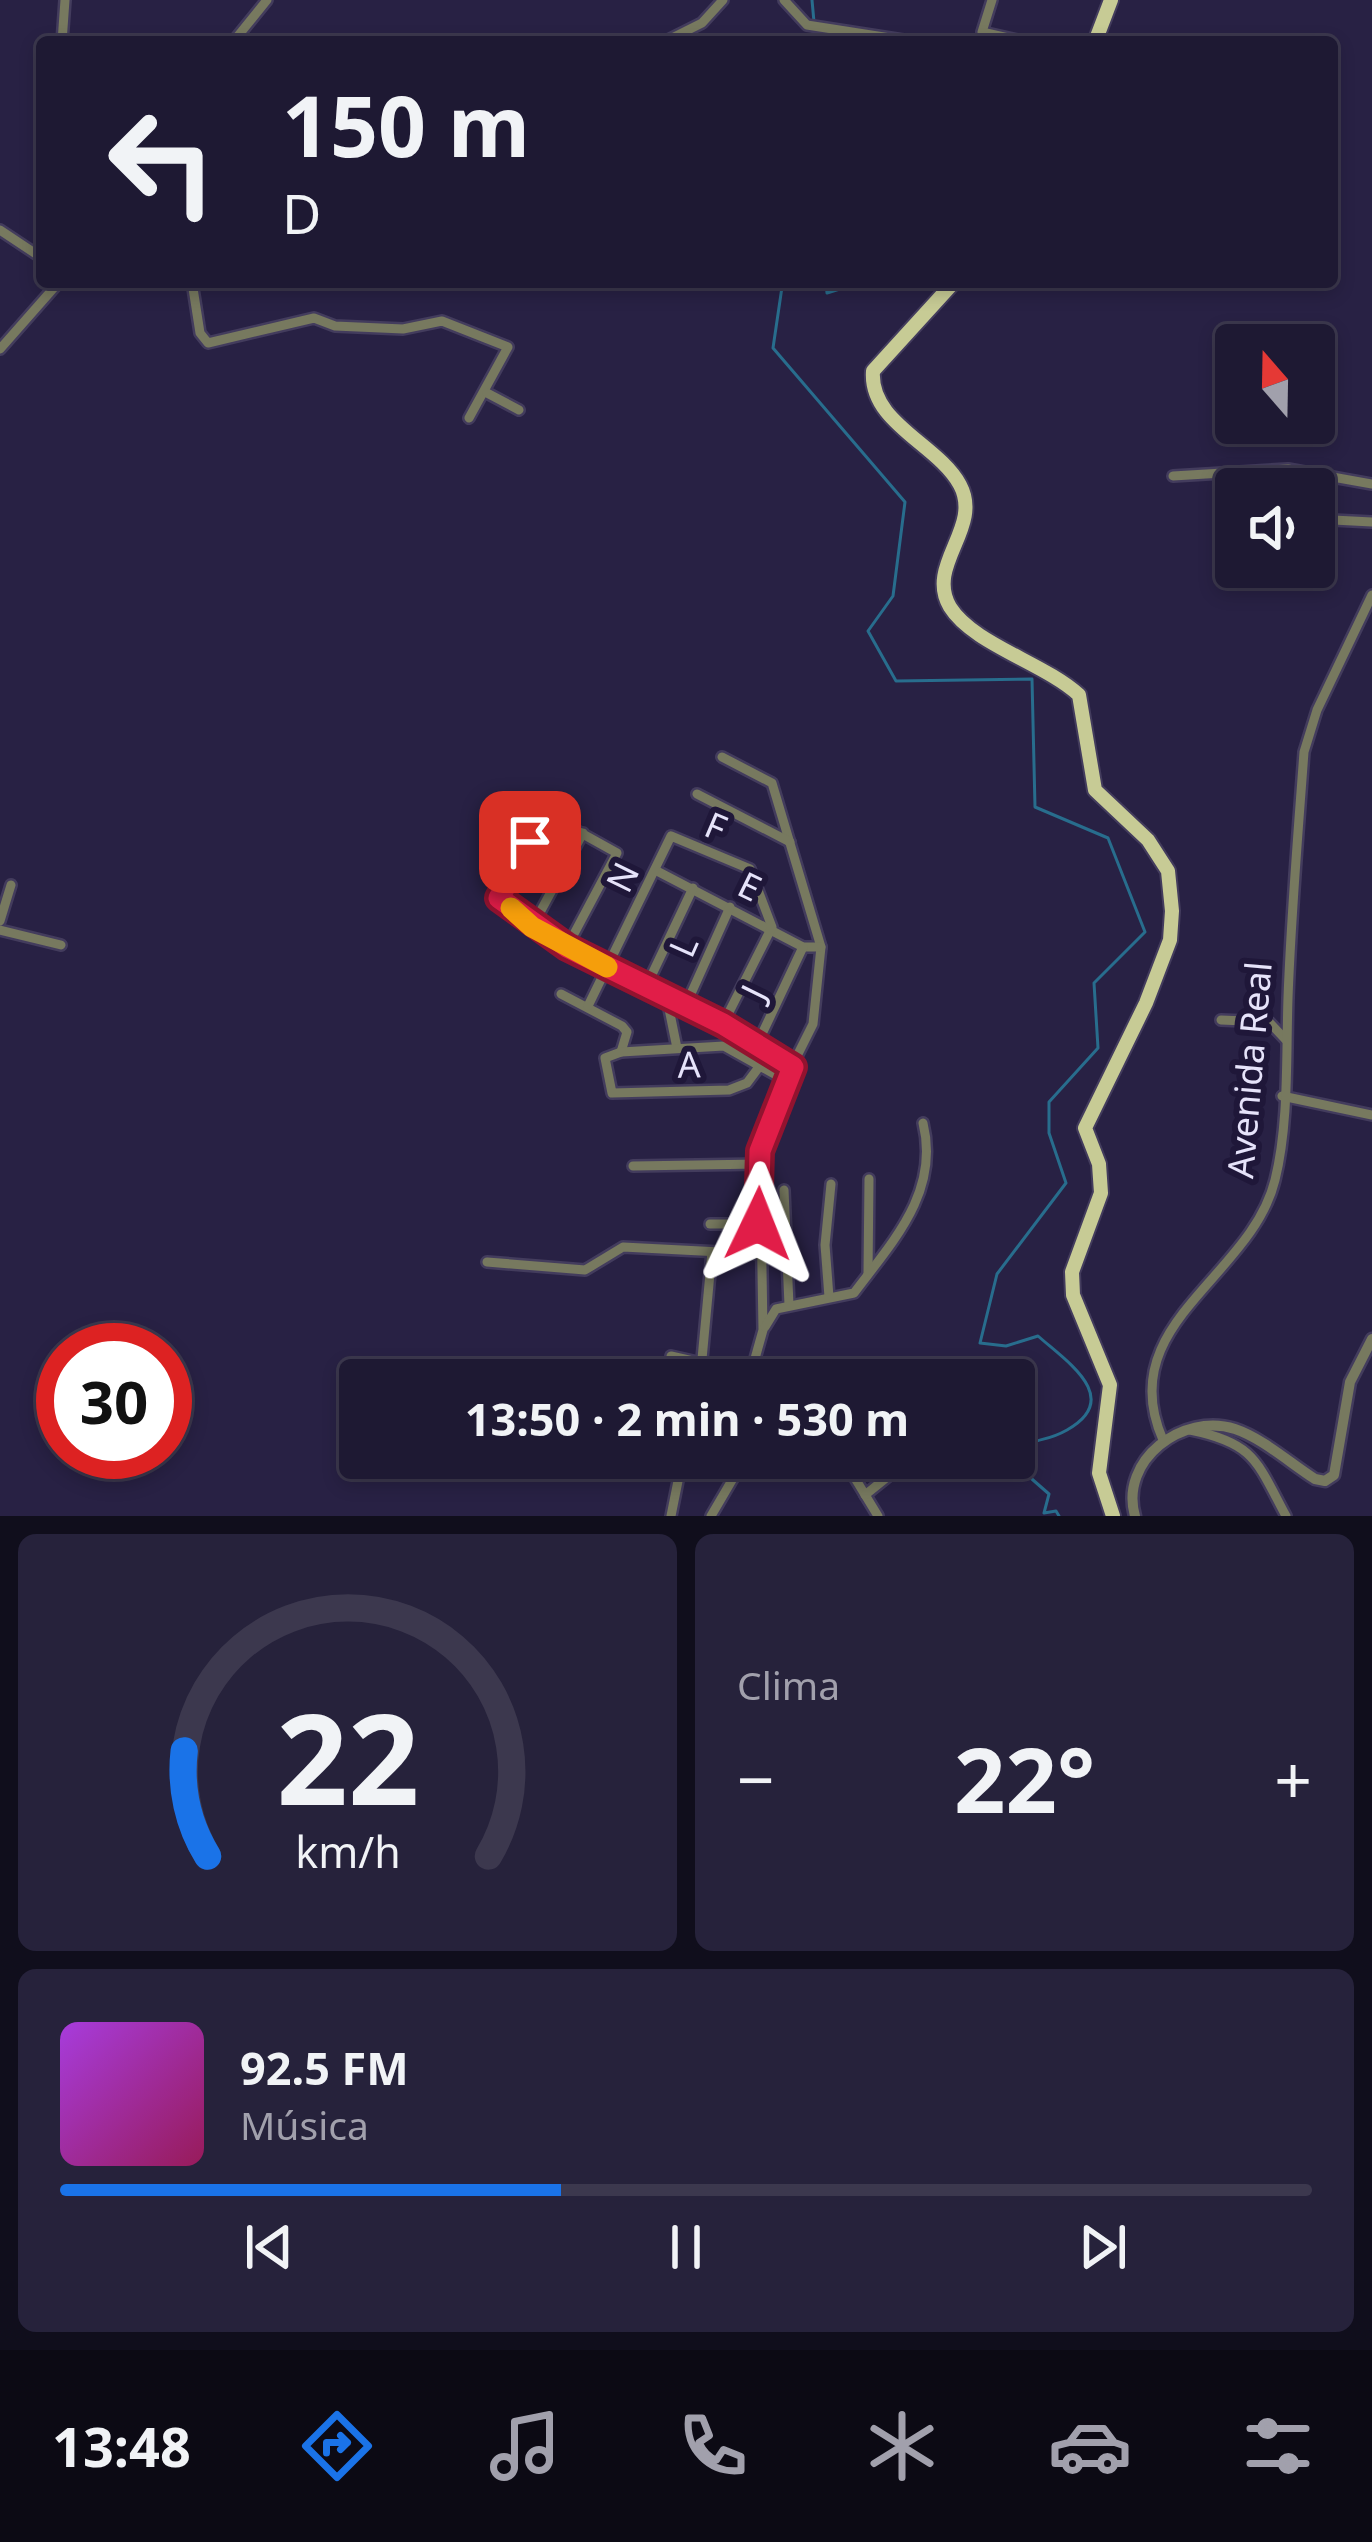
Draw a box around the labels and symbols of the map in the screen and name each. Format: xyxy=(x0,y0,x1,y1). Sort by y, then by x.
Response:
north arrow xyxy=(1215,324,1335,444)
pin xyxy=(479,791,581,893)
street label: F xyxy=(698,800,734,852)
street label: N xyxy=(594,854,650,900)
street label: E xyxy=(730,860,770,912)
street label: L xyxy=(657,927,709,965)
street label: Avenida Real xyxy=(1215,960,1283,1180)
street label: J xyxy=(728,977,777,1010)
street label: A xyxy=(677,1039,701,1089)
position arrow xyxy=(695,1161,821,1287)
speed limit sign: 30 xyxy=(36,1323,192,1479)

